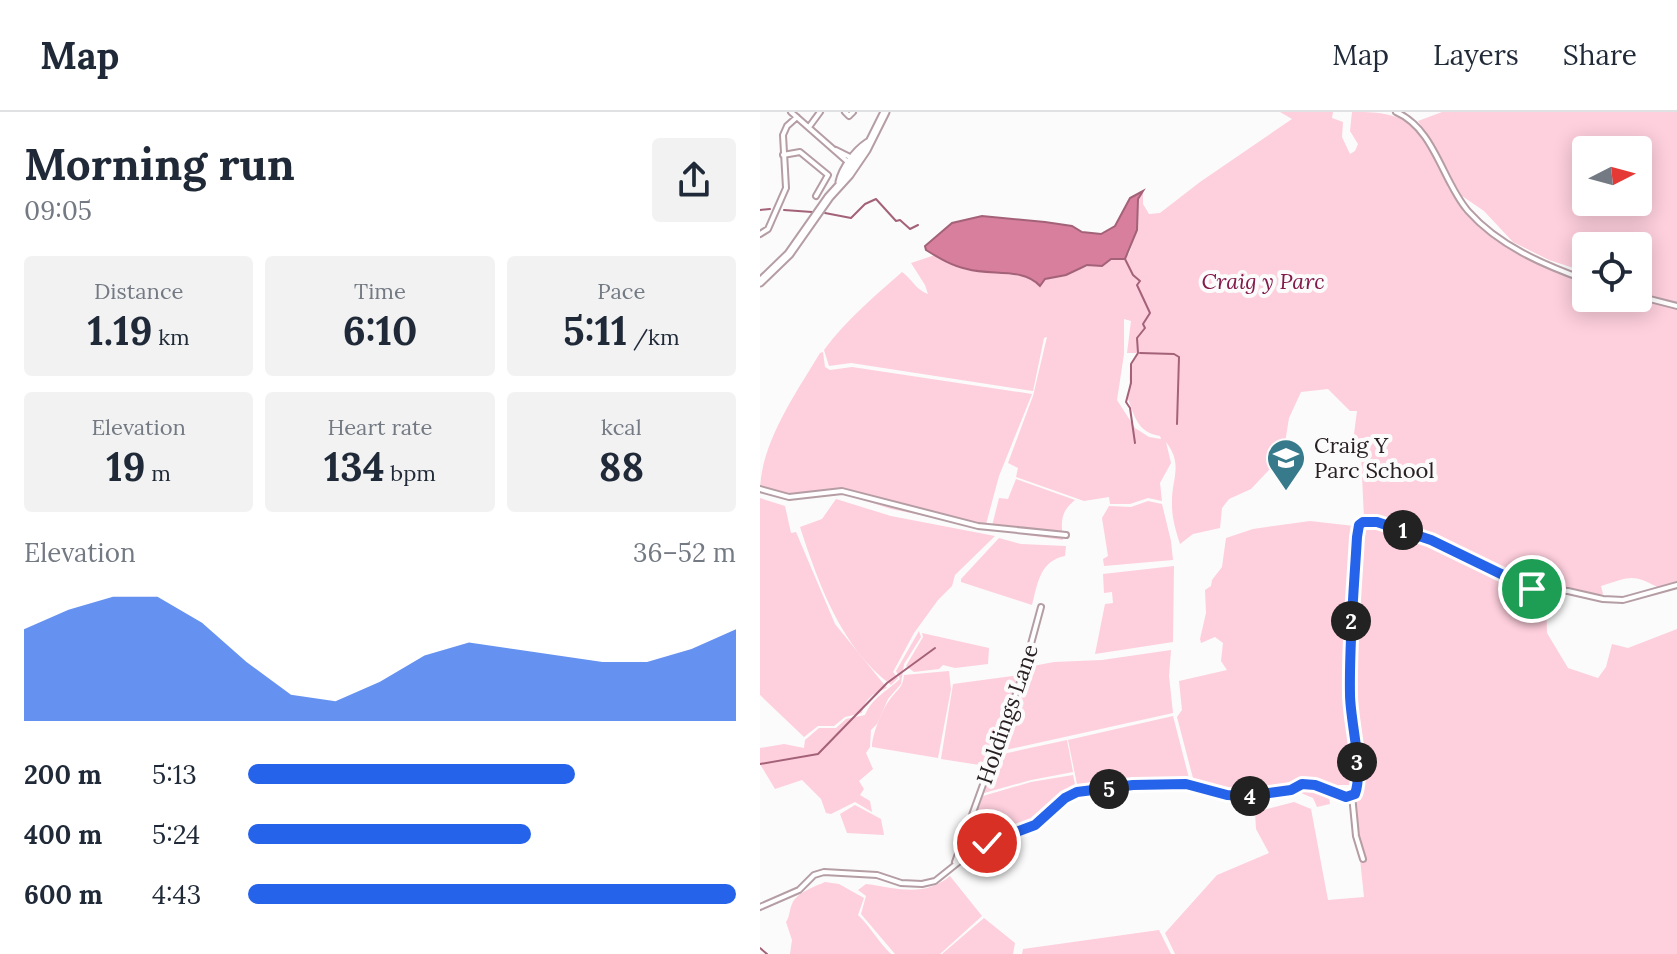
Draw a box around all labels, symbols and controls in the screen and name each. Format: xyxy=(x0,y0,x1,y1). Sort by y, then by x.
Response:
text: Map xyxy=(40,31,119,79)
text: Map xyxy=(1332,37,1389,73)
text: Layers xyxy=(1433,37,1519,73)
text: Share xyxy=(1563,37,1637,73)
text: Morning run xyxy=(24,136,295,192)
north arrow xyxy=(1572,136,1652,216)
map controls xyxy=(1572,136,1652,312)
button: share xyxy=(652,138,736,222)
text: 09:05 xyxy=(24,194,92,227)
button: locate xyxy=(1572,232,1652,312)
park label: Craig y Parc xyxy=(1201,267,1325,295)
text: Distance xyxy=(94,277,183,305)
text: Time xyxy=(354,277,406,305)
text: Pace xyxy=(597,277,645,305)
text: 1.19 xyxy=(88,305,152,356)
text: 6:10 xyxy=(343,305,417,356)
text: 5:11 xyxy=(563,305,627,356)
text: km xyxy=(152,323,190,351)
text: /km xyxy=(627,323,680,351)
text: Elevation xyxy=(91,413,186,441)
text: Heart rate xyxy=(328,413,432,441)
text: kcal xyxy=(601,413,642,441)
place label: Craig Y Parc School xyxy=(1314,431,1434,484)
school or university icon: Craig Y Parc School xyxy=(1265,437,1307,492)
text: 19 xyxy=(106,441,146,492)
text: 134 xyxy=(324,441,385,492)
text: 88 xyxy=(598,441,644,492)
text: m xyxy=(146,459,171,487)
text: bpm xyxy=(385,459,436,487)
pin: 1 xyxy=(1383,510,1423,550)
text: 1 xyxy=(1399,516,1407,544)
text: Elevation xyxy=(24,536,136,569)
text: 36–52 m xyxy=(633,536,736,569)
pin xyxy=(1498,555,1566,623)
icon: arrive xyxy=(1510,567,1554,611)
pin: 2 xyxy=(1331,601,1371,641)
text: 2 xyxy=(1345,607,1357,635)
street label: Holdings Lane xyxy=(970,640,1044,788)
pin: 3 xyxy=(1337,742,1377,782)
text: 3 xyxy=(1351,748,1363,776)
text: 200 m xyxy=(24,758,102,791)
text: 5:13 xyxy=(152,758,197,791)
pin: 5 xyxy=(1089,769,1129,809)
text: 5 xyxy=(1103,775,1115,803)
pin: 4 xyxy=(1230,776,1270,816)
text: 4 xyxy=(1244,782,1256,810)
pin xyxy=(953,809,1021,877)
text: 400 m xyxy=(24,818,102,851)
text: 5:24 xyxy=(152,818,200,851)
icon: check xyxy=(965,821,1009,865)
text: 600 m xyxy=(24,878,103,911)
text: 4:43 xyxy=(152,878,201,911)

